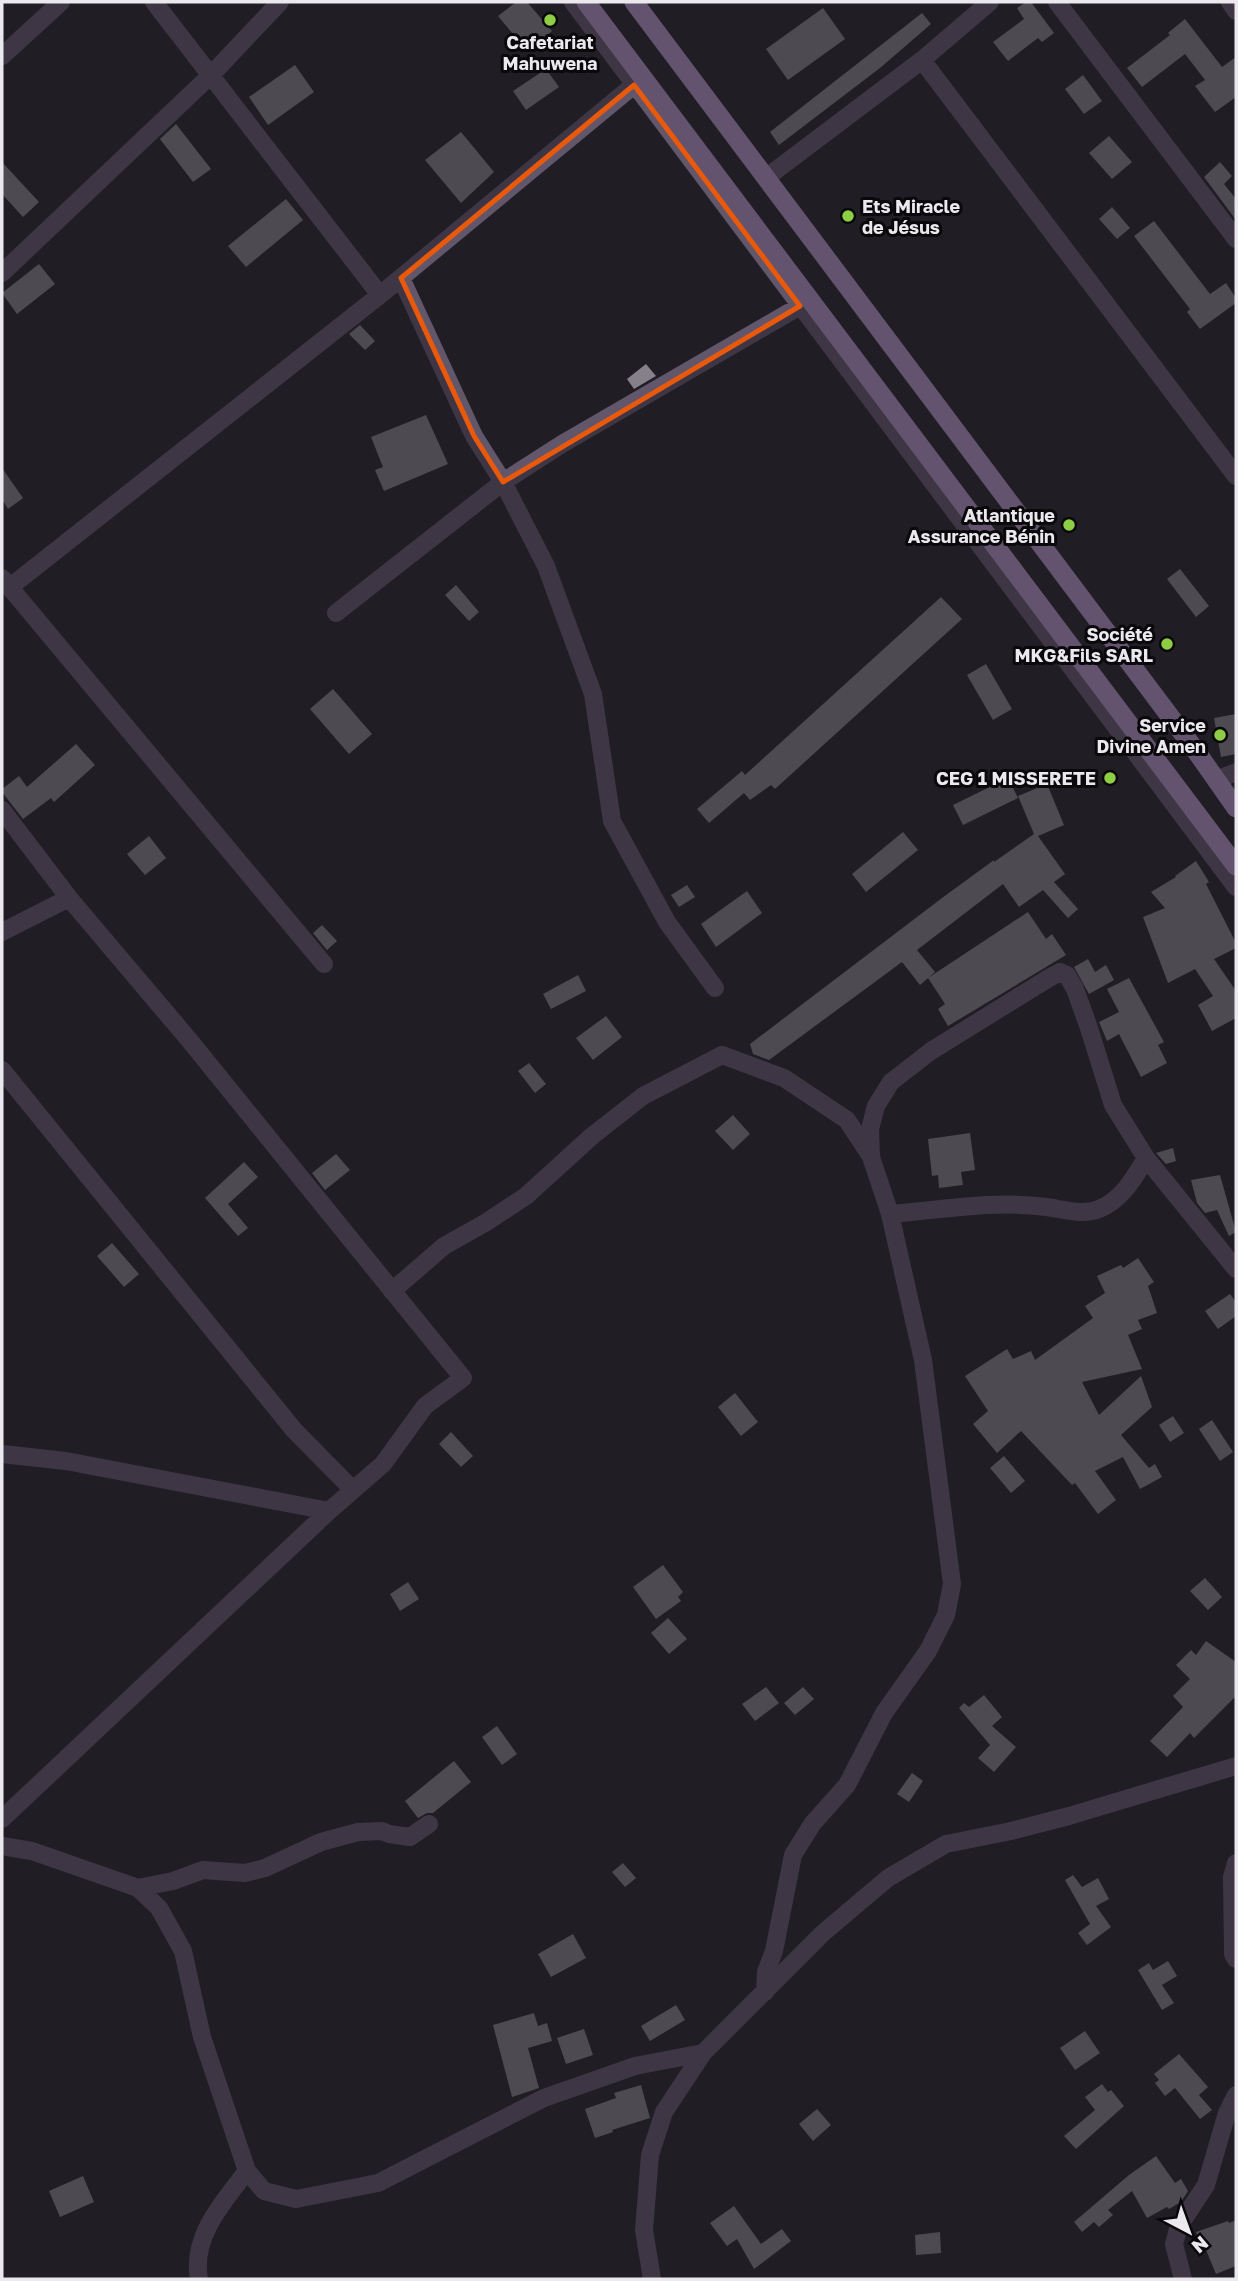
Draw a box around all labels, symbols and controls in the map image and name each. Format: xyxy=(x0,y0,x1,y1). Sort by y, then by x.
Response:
marker: Cafetariat Mahuwena xyxy=(542,12,558,28)
place label: Cafetariat Mahuwena xyxy=(503,31,597,74)
place label: Ets Miracle de Jésus xyxy=(862,195,960,238)
marker: Ets Miracle de Jésus xyxy=(840,208,856,224)
place label: Atlantique Assurance Bénin xyxy=(908,504,1055,547)
marker: Atlantique Assurance Bénin xyxy=(1061,517,1077,533)
place label: Société MKG&Fils SARL xyxy=(1015,623,1153,666)
marker: Société MKG&Fils SARL xyxy=(1159,636,1175,652)
place label: Service Divine Amen xyxy=(1096,714,1206,757)
marker: Service Divine Amen xyxy=(1212,727,1228,743)
place label: CEG 1 MISSERETE xyxy=(936,767,1096,789)
marker: CEG 1 MISSERETE xyxy=(1102,770,1118,786)
north arrow xyxy=(1154,2197,1224,2267)
text: N xyxy=(1187,2232,1213,2259)

